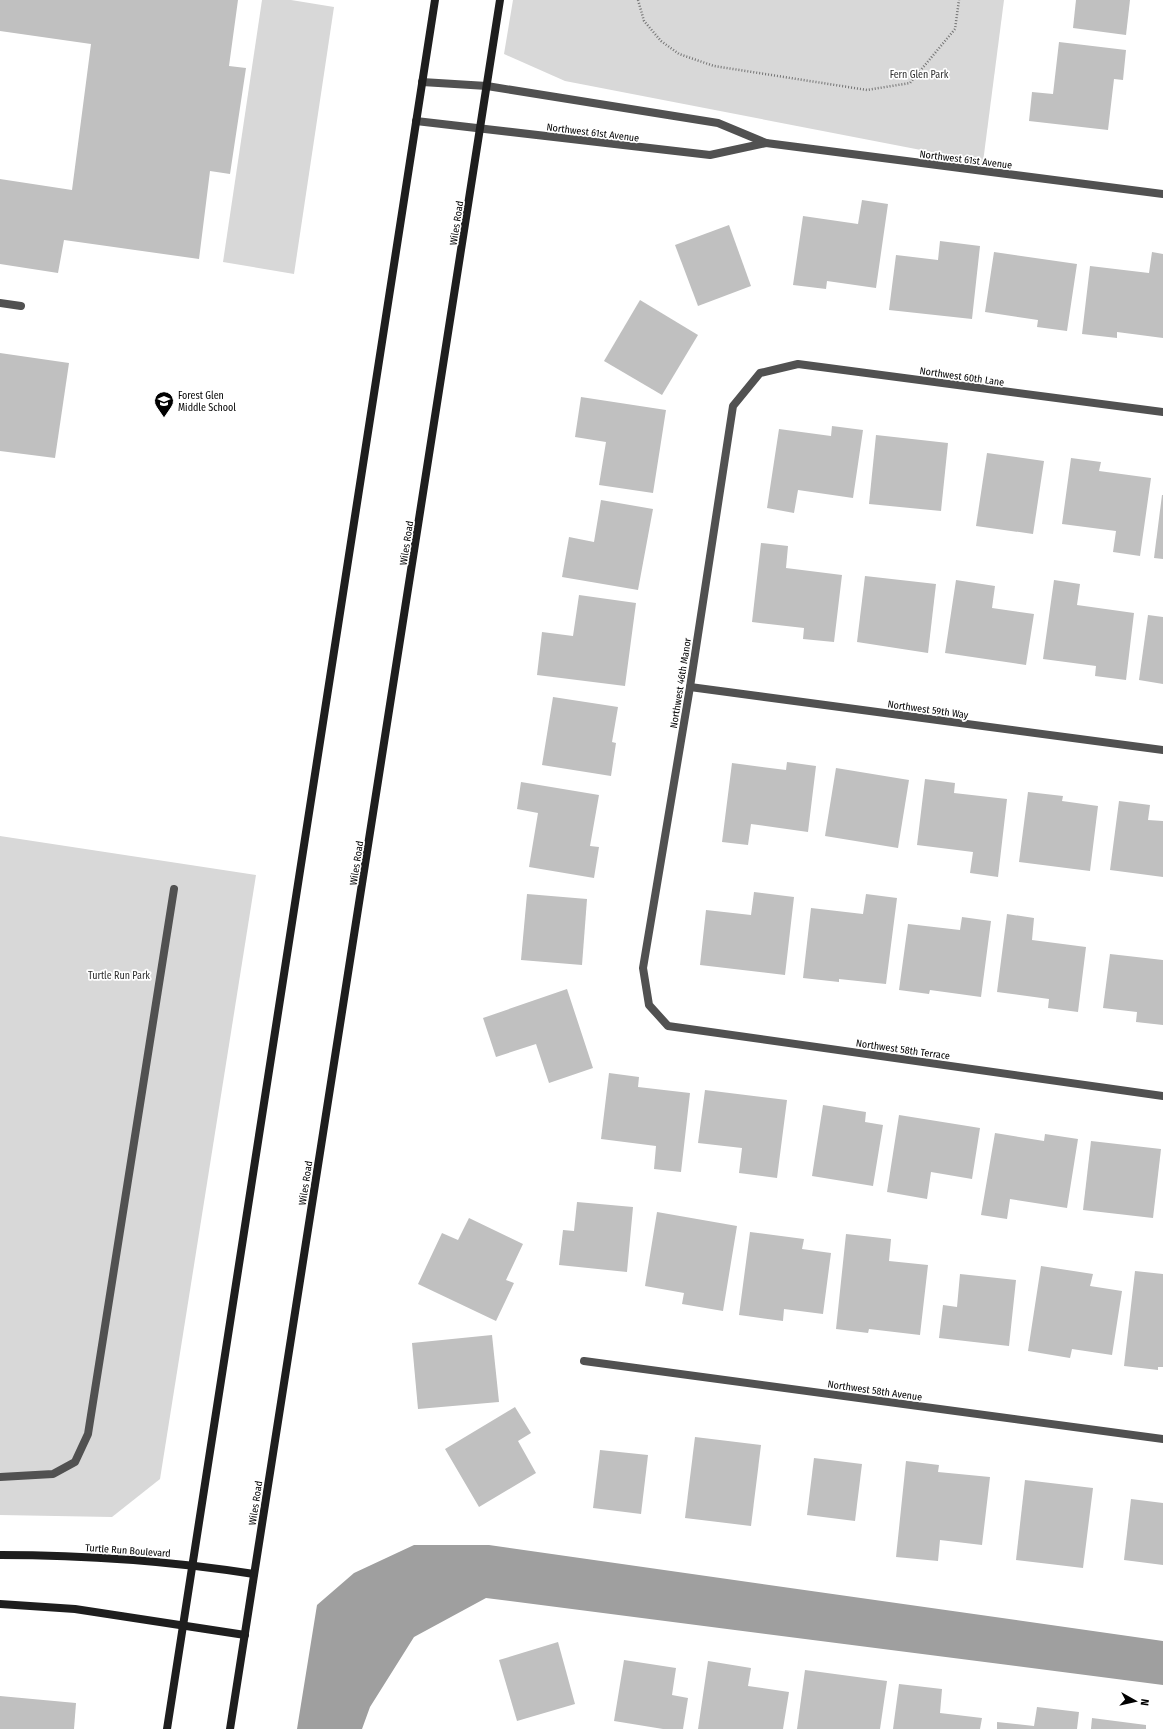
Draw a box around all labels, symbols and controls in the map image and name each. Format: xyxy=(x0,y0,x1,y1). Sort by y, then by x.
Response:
park label: Fern Glen Park xyxy=(890,69,949,81)
street label: Northwest 61st Avenue xyxy=(546,121,640,145)
street label: Northwest 61st Avenue xyxy=(919,148,1013,172)
street label: Wiles Road xyxy=(448,200,466,246)
street label: Northwest 60th Lane xyxy=(919,365,1005,389)
school or university icon: Forest Glen Middle School xyxy=(153,390,175,418)
place label: Forest Glen Middle School xyxy=(178,390,236,414)
street label: Wiles Road xyxy=(398,520,416,566)
street label: Northwest 46th Manor xyxy=(668,637,694,729)
street label: Northwest 59th Way xyxy=(887,698,969,722)
street label: Wiles Road xyxy=(348,840,366,886)
park label: Turtle Run Park xyxy=(88,970,150,982)
street label: Northwest 58th Terrace xyxy=(855,1037,951,1063)
street label: Wiles Road xyxy=(297,1160,315,1206)
street label: Northwest 58th Avenue xyxy=(827,1378,923,1404)
street label: Wiles Road xyxy=(247,1480,265,1526)
street label: Turtle Run Boulevard xyxy=(85,1542,171,1560)
north arrow xyxy=(1115,1681,1155,1721)
text: N xyxy=(1138,1698,1151,1706)

